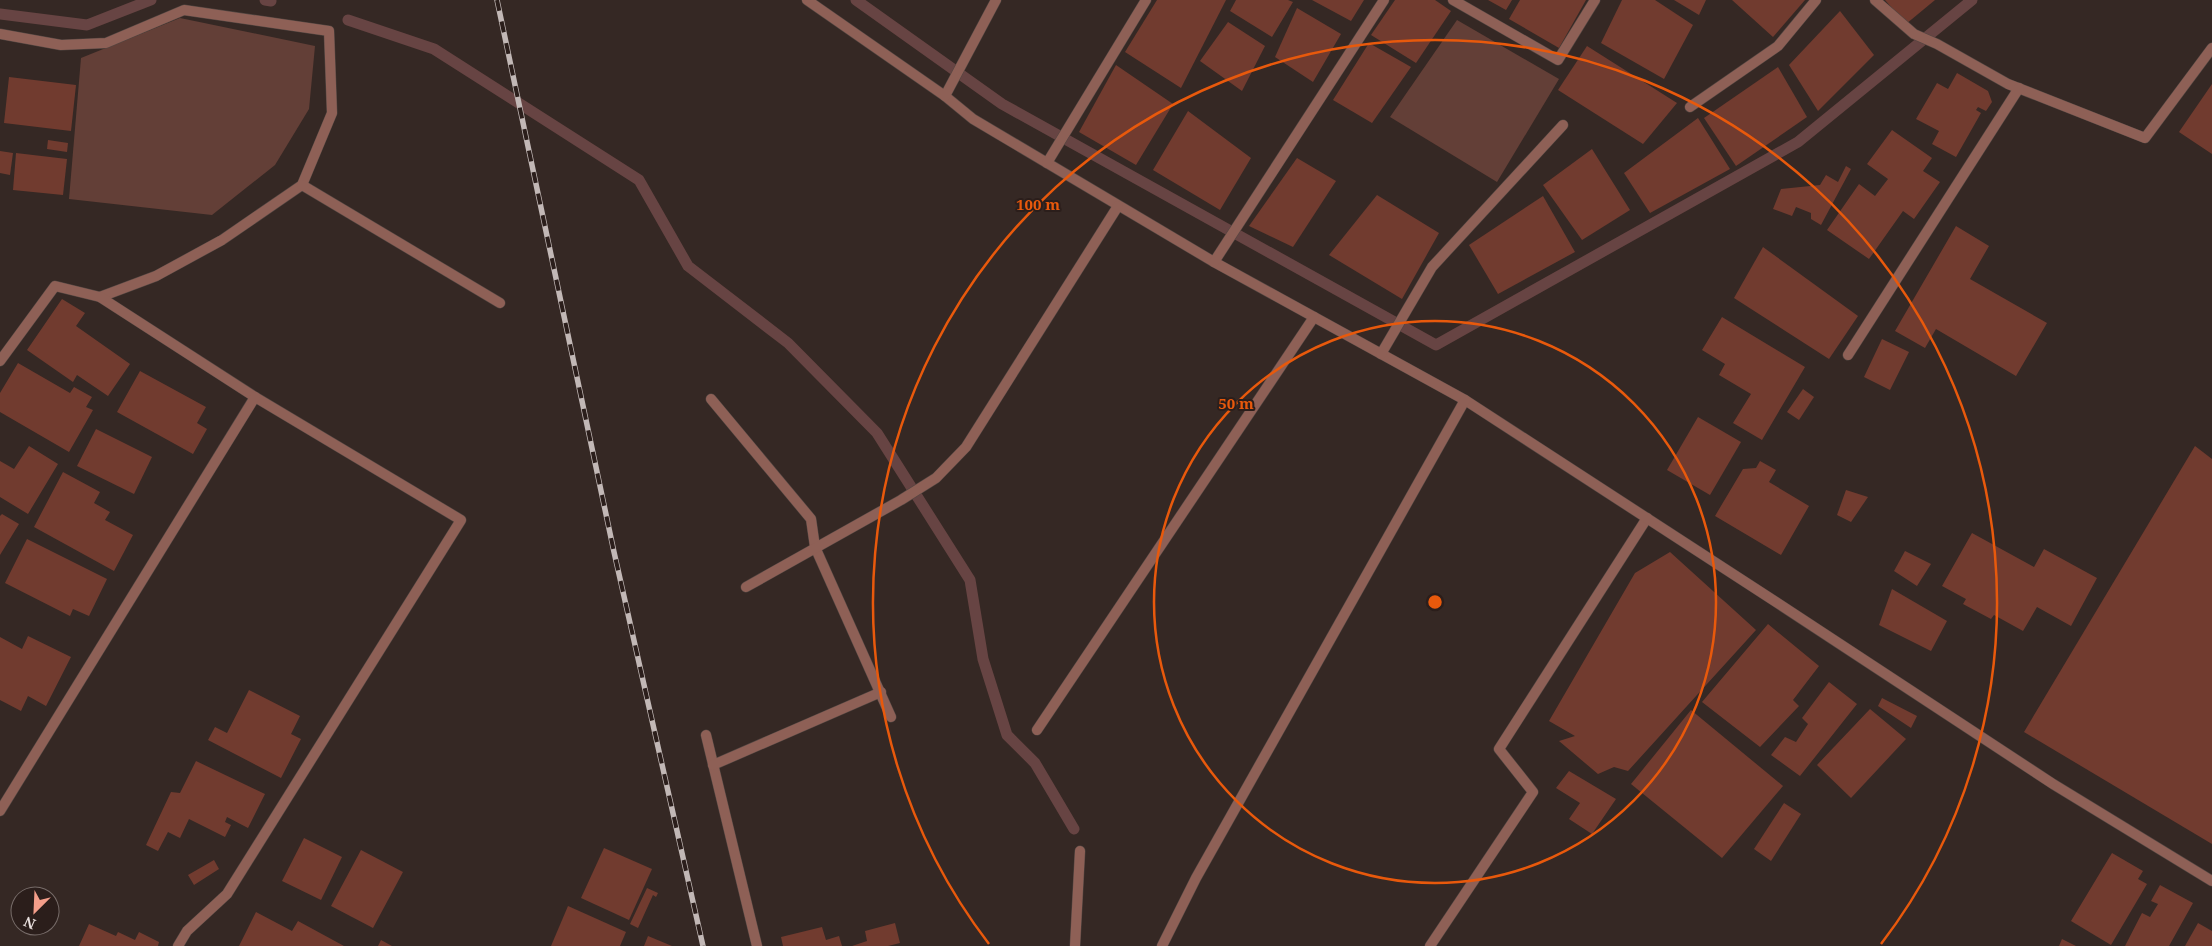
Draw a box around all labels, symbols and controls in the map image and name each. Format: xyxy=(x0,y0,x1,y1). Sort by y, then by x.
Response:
text: 100 m xyxy=(1016,194,1060,214)
text: 50 m xyxy=(1218,393,1254,413)
centre of rings xyxy=(1426,593,1444,611)
north arrow xyxy=(10,886,60,936)
text: N xyxy=(21,912,38,934)

